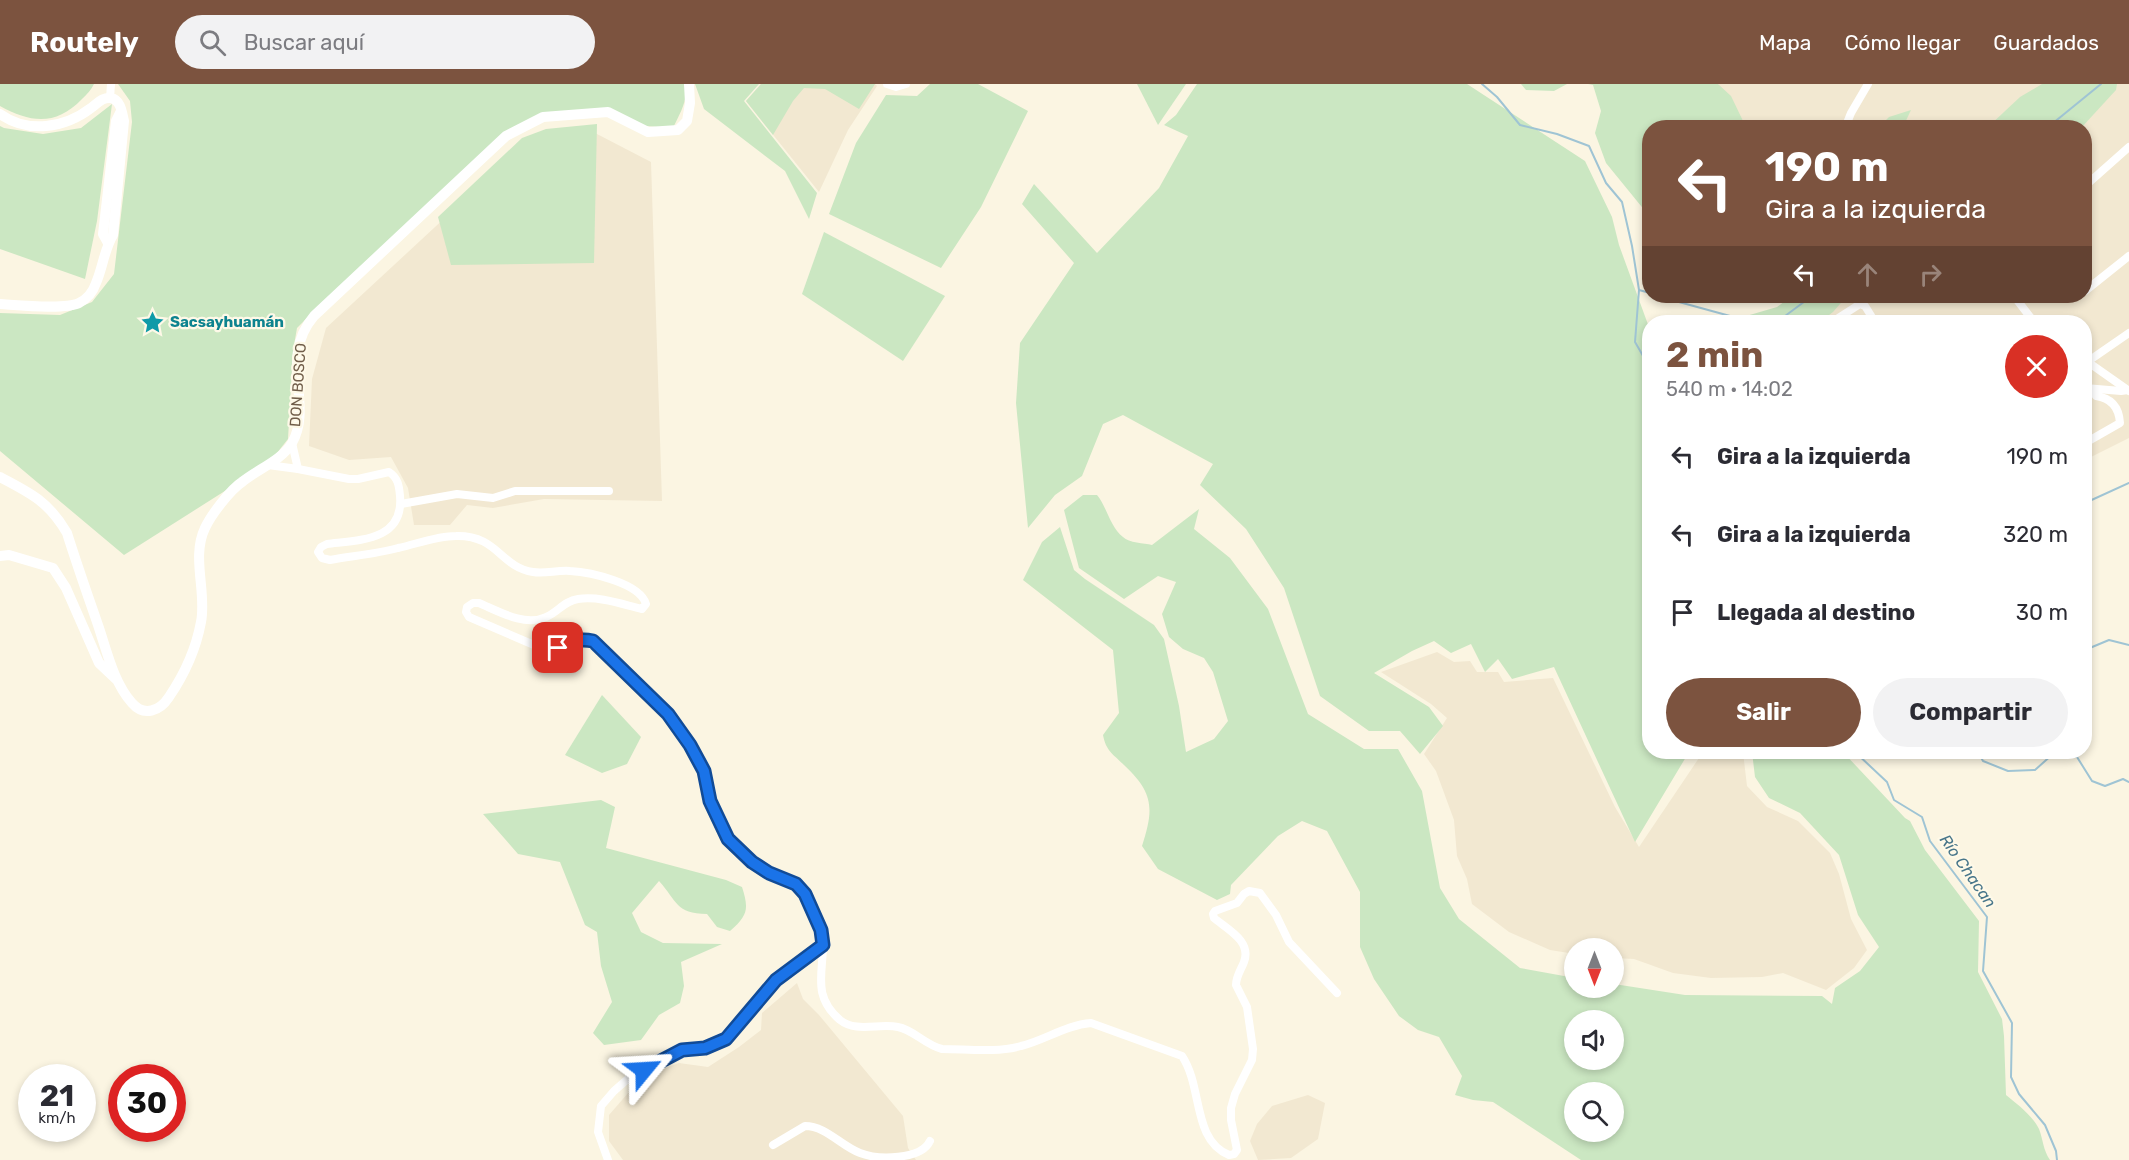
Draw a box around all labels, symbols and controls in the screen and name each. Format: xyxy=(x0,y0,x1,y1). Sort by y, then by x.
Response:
search box xyxy=(175,15,595,69)
text: Routely xyxy=(30,26,139,59)
icon: search xyxy=(196,26,229,59)
text: Buscar aquí xyxy=(244,29,364,56)
text: Mapa xyxy=(1759,30,1811,55)
text: Cómo llegar xyxy=(1844,30,1960,55)
text: Guardados xyxy=(1993,30,2099,55)
text: 190 m xyxy=(1765,142,1889,192)
icon: left xyxy=(1666,144,1744,222)
text: Gira a la izquierda xyxy=(1765,193,1986,225)
icon: left xyxy=(1788,258,1821,291)
icon: ahead xyxy=(1851,258,1884,291)
icon: right xyxy=(1914,258,1947,291)
place icon: Sacsayhuamán xyxy=(139,309,165,335)
place label: Sacsayhuamán xyxy=(170,313,284,331)
text: 2 min xyxy=(1666,333,1764,376)
button: close xyxy=(2005,335,2068,398)
street label: DON BOSCO xyxy=(286,342,310,428)
text: 540 m · 14:02 xyxy=(1666,377,1793,401)
icon: left xyxy=(1666,440,1699,473)
text: Gira a la izquierda xyxy=(1717,443,1911,470)
text: 190 m xyxy=(2007,443,2068,470)
icon: left xyxy=(1666,518,1699,551)
text: Gira a la izquierda xyxy=(1717,521,1911,548)
text: 320 m xyxy=(2003,521,2068,548)
icon: arrive xyxy=(1666,596,1699,629)
text: Llegada al destino xyxy=(1717,599,1915,626)
text: 30 m xyxy=(2016,599,2068,626)
pin xyxy=(532,622,583,673)
icon: arrive xyxy=(541,631,574,664)
button: Salir xyxy=(1666,678,1861,747)
button: Compartir xyxy=(1873,678,2068,747)
water label: Río Chacan xyxy=(1936,831,2000,911)
north arrow xyxy=(1564,938,1624,998)
map controls xyxy=(1564,938,1624,1142)
button: sound xyxy=(1564,1010,1624,1070)
position arrow xyxy=(612,1038,676,1102)
speed limit sign: 30 xyxy=(108,1064,186,1142)
text: 21 xyxy=(40,1078,74,1114)
button: search xyxy=(1564,1082,1624,1142)
text: km/h xyxy=(38,1109,76,1127)

